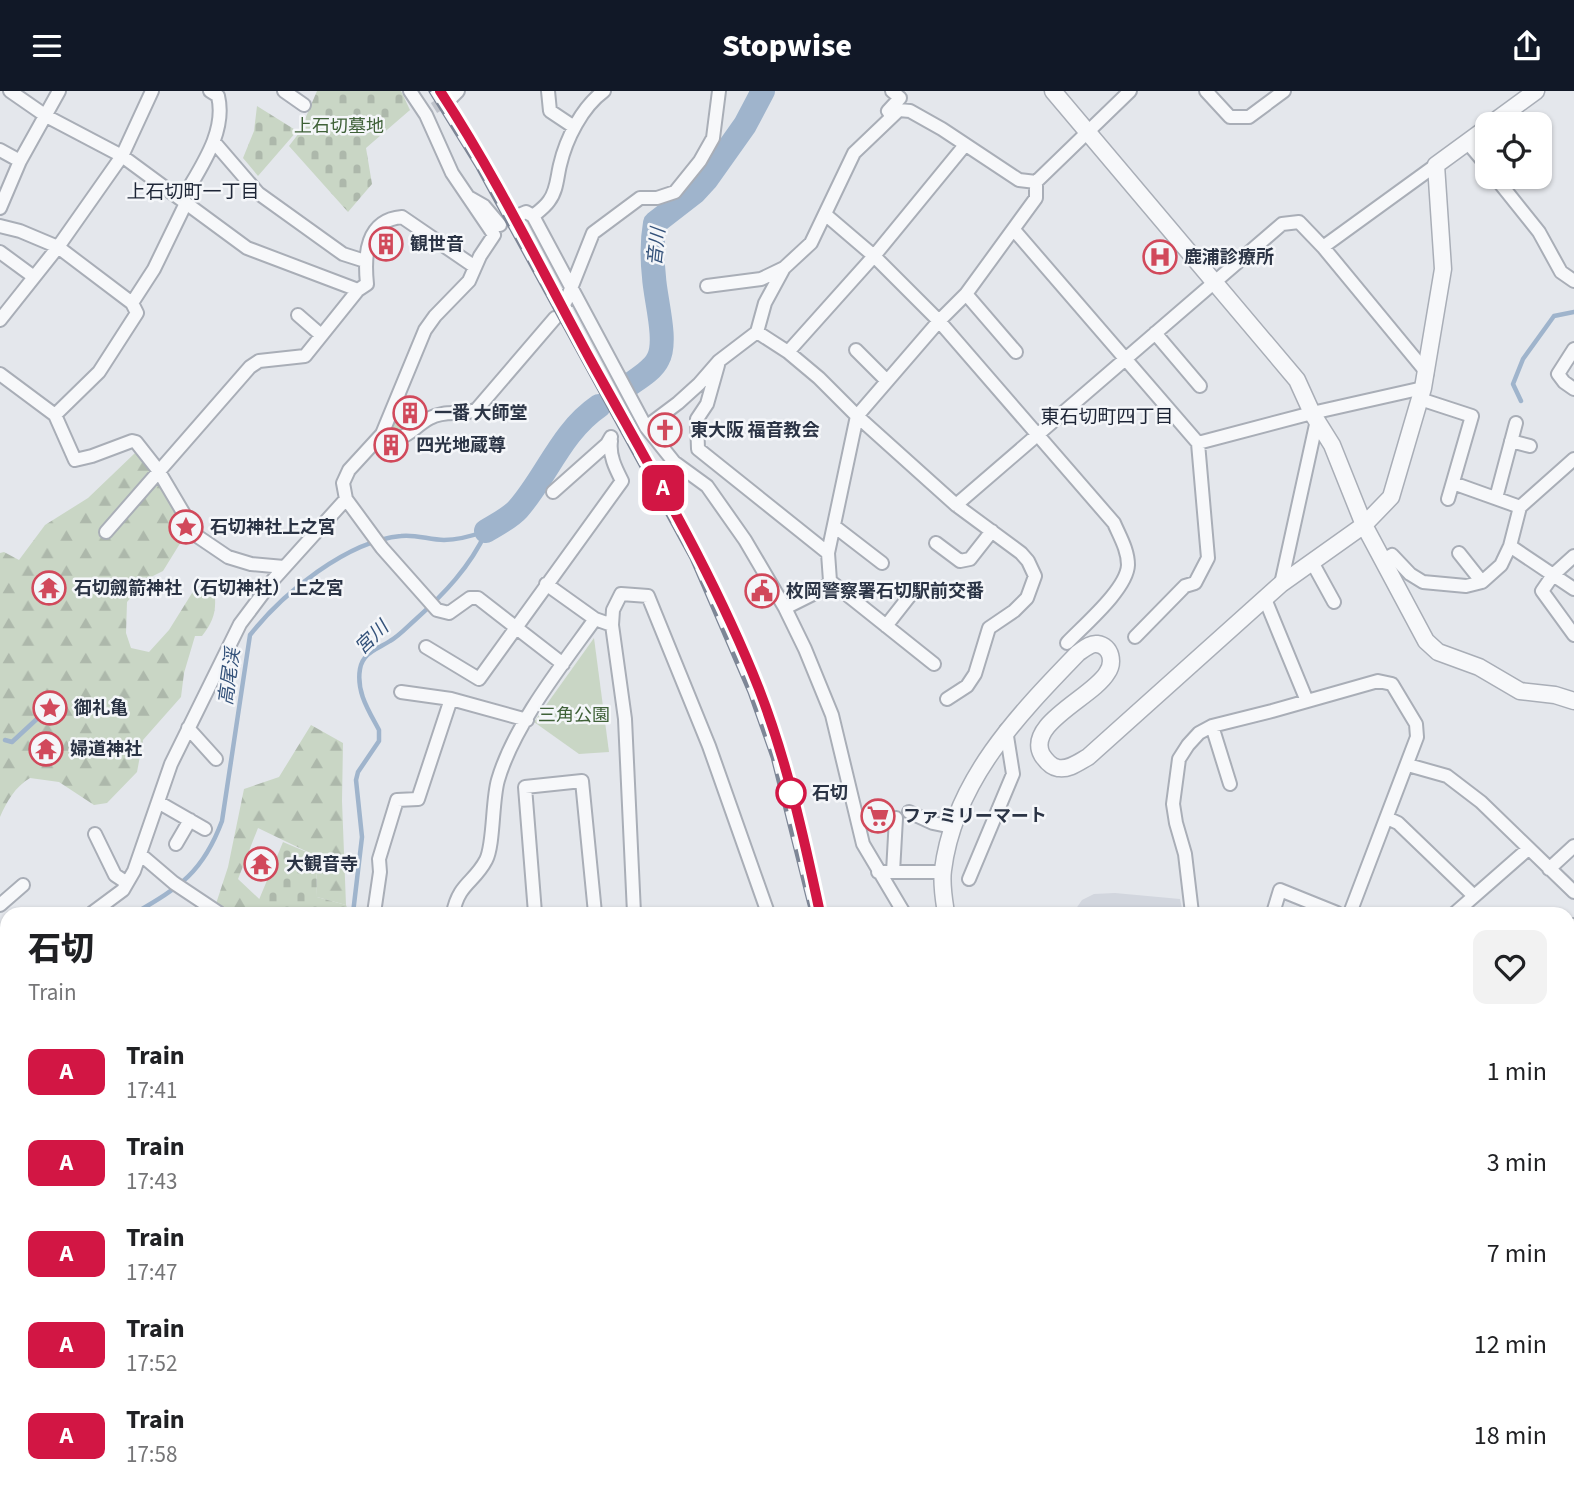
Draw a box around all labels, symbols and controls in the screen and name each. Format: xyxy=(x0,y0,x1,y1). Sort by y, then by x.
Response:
text: Stopwise xyxy=(722,23,852,69)
icon: menu xyxy=(28,27,66,65)
icon: share xyxy=(1508,27,1546,65)
map controls xyxy=(1475,112,1552,189)
button: locate xyxy=(1475,112,1552,189)
park label: 上石切墓地 xyxy=(294,114,384,139)
district label: 上石切町一丁目 xyxy=(126,179,260,206)
building icon: 観世音 xyxy=(367,225,405,263)
water label: 音川 xyxy=(642,225,673,267)
place label: 観世音 xyxy=(410,232,464,257)
hospital icon: 鹿浦診療所 xyxy=(1141,238,1179,276)
place label: 鹿浦診療所 xyxy=(1184,245,1274,270)
building icon: 一番 大師堂 xyxy=(391,394,429,432)
place label: 一番 大師堂 xyxy=(434,401,528,426)
district label: 東石切町四丁目 xyxy=(1040,404,1174,431)
church icon: 東大阪 福音教会 xyxy=(646,411,684,449)
place label: 東大阪 福音教会 xyxy=(690,418,820,443)
building icon: 四光地蔵尊 xyxy=(372,426,410,464)
place label: 四光地蔵尊 xyxy=(416,433,506,458)
line badge: A xyxy=(640,465,686,511)
text: A xyxy=(656,470,670,505)
place icon: 石切神社上之宮 xyxy=(167,508,205,546)
place label: 石切神社上之宮 xyxy=(210,515,336,540)
temple icon: 石切劔箭神社（石切神社）上之宮 xyxy=(30,569,68,607)
public building icon: 枚岡警察署石切駅前交番 xyxy=(743,572,781,610)
place label: 石切劔箭神社（石切神社）上之宮 xyxy=(74,576,344,601)
place label: 枚岡警察署石切駅前交番 xyxy=(786,579,984,604)
water label: 宮川 xyxy=(349,614,396,661)
water label: 高尾渓 xyxy=(213,644,248,707)
place icon: 御礼亀 xyxy=(31,689,69,727)
place label: 御礼亀 xyxy=(73,696,128,721)
park label: 三角公園 xyxy=(538,703,610,728)
temple icon: 婦道神社 xyxy=(27,730,65,768)
place label: 婦道神社 xyxy=(70,737,142,762)
marker: 石切 xyxy=(776,778,806,808)
place label: 石切 xyxy=(812,781,848,806)
supermarket icon: ファミリーマート xyxy=(859,797,897,835)
place label: ファミリーマート xyxy=(903,804,1047,829)
temple icon: 大観音寺 xyxy=(242,845,280,883)
place label: 大観音寺 xyxy=(286,852,358,877)
text: 石切 xyxy=(28,926,94,973)
button: heart xyxy=(1473,930,1547,1004)
text: Train xyxy=(28,976,77,1009)
text: Train xyxy=(126,1037,185,1074)
text: 1 min xyxy=(1487,1053,1547,1090)
text: A xyxy=(60,1054,73,1089)
text: 17:41 xyxy=(126,1074,177,1107)
text: Train xyxy=(126,1128,185,1165)
text: 3 min xyxy=(1487,1144,1547,1181)
text: A xyxy=(60,1145,73,1180)
text: 17:43 xyxy=(126,1165,177,1198)
text: Train xyxy=(126,1219,185,1256)
text: 7 min xyxy=(1487,1235,1547,1272)
text: A xyxy=(60,1236,73,1271)
text: 17:47 xyxy=(126,1256,177,1289)
text: Train xyxy=(126,1310,185,1347)
text: 12 min xyxy=(1474,1326,1547,1363)
text: A xyxy=(60,1327,73,1362)
text: 17:52 xyxy=(126,1347,177,1380)
text: Train xyxy=(126,1401,185,1438)
text: 18 min xyxy=(1474,1417,1547,1454)
text: A xyxy=(60,1418,73,1453)
text: 17:58 xyxy=(126,1438,177,1471)

